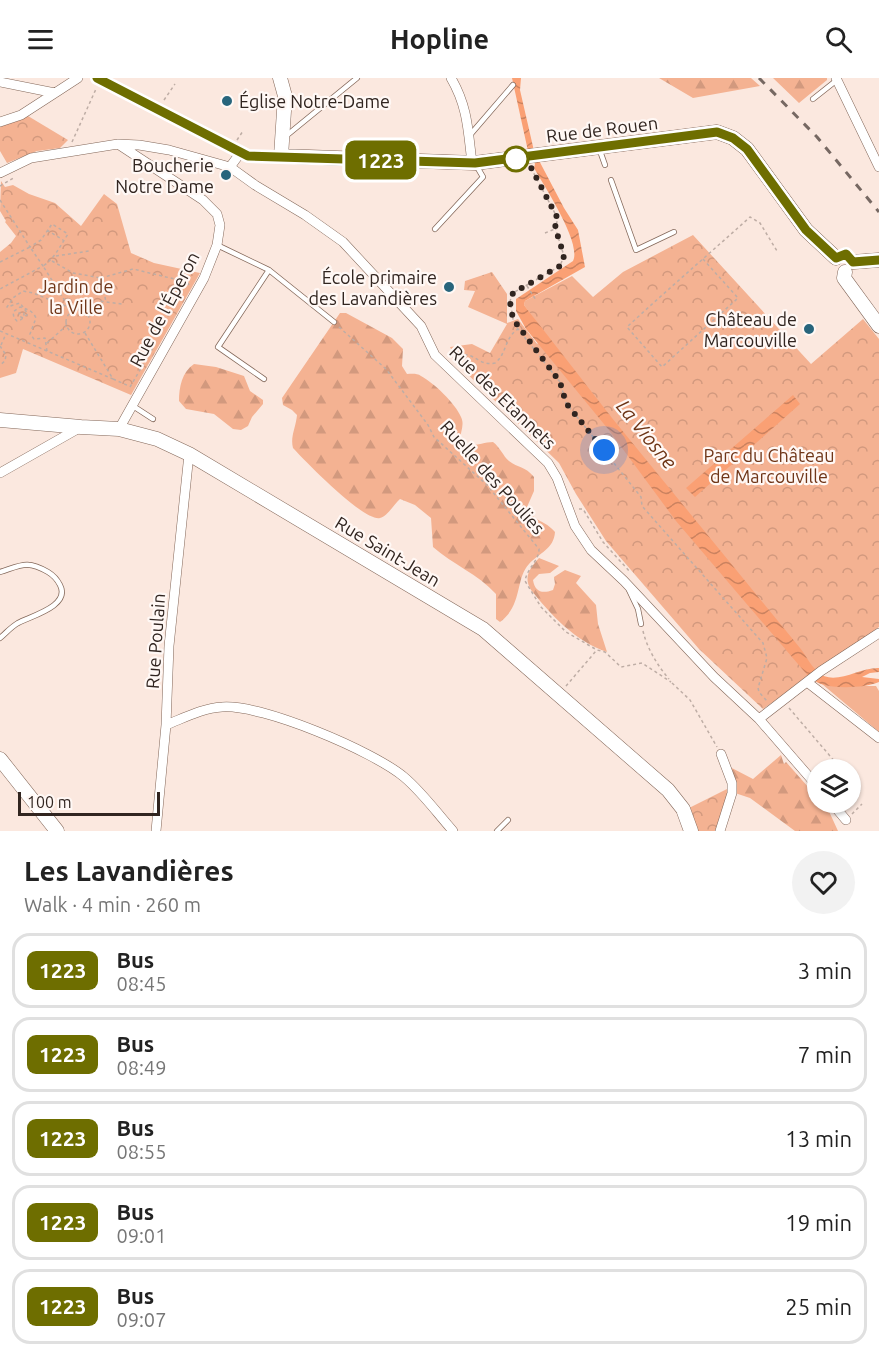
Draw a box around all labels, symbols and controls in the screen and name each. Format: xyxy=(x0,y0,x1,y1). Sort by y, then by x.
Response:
icon: menu xyxy=(24,23,57,56)
icon: search xyxy=(822,23,855,56)
text: Hopline xyxy=(390,24,489,54)
place label: Église Notre-Dame xyxy=(239,90,390,111)
marker: Église Notre-Dame xyxy=(220,94,234,108)
street label: Rue de Rouen xyxy=(545,112,659,146)
line badge: 1223 xyxy=(339,140,423,179)
unlabelled marker xyxy=(503,146,529,172)
text: 1223 xyxy=(357,148,405,172)
place label: Boucherie Notre Dame xyxy=(115,155,214,196)
marker: Boucherie Notre Dame xyxy=(219,168,233,182)
street label: Rue de l'Éperon xyxy=(124,248,203,370)
place label: École primaire des Lavandières xyxy=(308,266,437,308)
park label: Jardin de la Ville xyxy=(39,276,113,317)
marker: École primaire des Lavandières xyxy=(442,280,456,294)
place label: Château de Marcouville xyxy=(704,309,797,350)
marker: Château de Marcouville xyxy=(802,322,816,336)
street label: Rue des Etannets xyxy=(446,341,560,453)
water label: La Viosne xyxy=(612,395,682,473)
street label: Ruelle des Poulies xyxy=(437,416,549,538)
your location xyxy=(589,435,619,465)
park label: Parc du Château de Marcouville xyxy=(703,445,835,486)
street label: Rue Saint-Jean xyxy=(332,512,444,590)
street label: Rue Poulain xyxy=(142,593,168,689)
map controls xyxy=(807,759,861,813)
button: layers xyxy=(807,759,861,813)
scale bar xyxy=(18,789,160,816)
text: 100 m xyxy=(27,793,72,811)
button: heart xyxy=(792,851,855,914)
text: Les Lavandières xyxy=(24,855,234,886)
text: Walk · 4 min · 260 m xyxy=(24,893,201,916)
text: Bus xyxy=(116,947,154,972)
text: 1223 xyxy=(39,958,86,982)
text: 3 min xyxy=(798,958,852,983)
text: 08:45 xyxy=(116,972,166,995)
text: Bus xyxy=(116,1031,154,1056)
text: 1223 xyxy=(39,1042,86,1066)
text: 7 min xyxy=(798,1042,852,1067)
text: 08:49 xyxy=(116,1056,166,1079)
text: Bus xyxy=(116,1115,154,1140)
text: 1223 xyxy=(39,1126,86,1150)
text: 13 min xyxy=(785,1126,852,1151)
text: 08:55 xyxy=(116,1140,166,1163)
text: Bus xyxy=(116,1199,154,1224)
text: 1223 xyxy=(39,1210,86,1234)
text: 19 min xyxy=(785,1210,852,1235)
text: 09:01 xyxy=(116,1224,166,1247)
text: Bus xyxy=(116,1283,154,1308)
text: 1223 xyxy=(39,1294,86,1318)
text: 25 min xyxy=(785,1294,852,1319)
text: 09:07 xyxy=(116,1308,166,1331)

